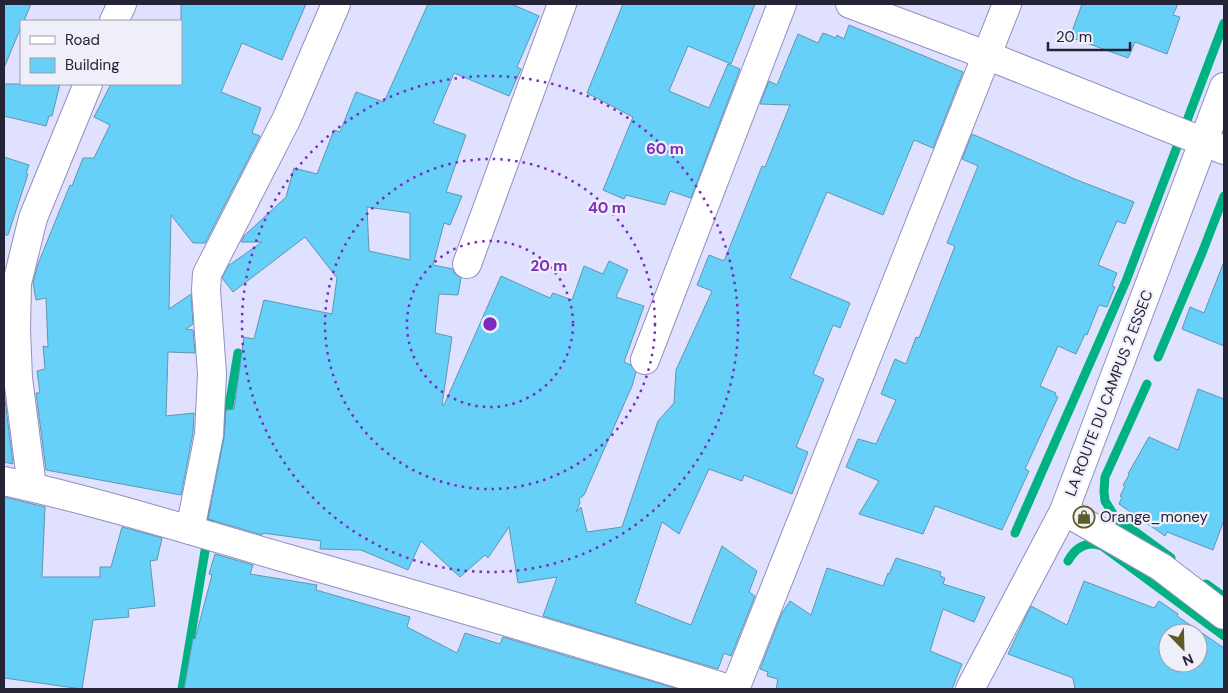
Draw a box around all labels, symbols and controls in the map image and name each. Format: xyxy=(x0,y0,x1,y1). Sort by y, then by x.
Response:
legend xyxy=(20,20,182,85)
scale bar xyxy=(1048,20,1130,52)
text: 20 m xyxy=(1056,27,1092,47)
text: Road xyxy=(65,30,100,50)
text: Building xyxy=(65,55,120,75)
text: 60 m xyxy=(646,139,684,159)
text: 40 m xyxy=(588,198,626,218)
text: 20 m xyxy=(531,256,567,276)
street label: LA ROUTE DU CAMPUS 2 ESSEC xyxy=(1060,287,1158,499)
centre of rings xyxy=(481,315,499,333)
shop icon: Orange_money xyxy=(1072,505,1096,529)
place label: Orange_money xyxy=(1100,507,1209,527)
north arrow xyxy=(1158,623,1208,673)
text: N xyxy=(1180,650,1196,670)

